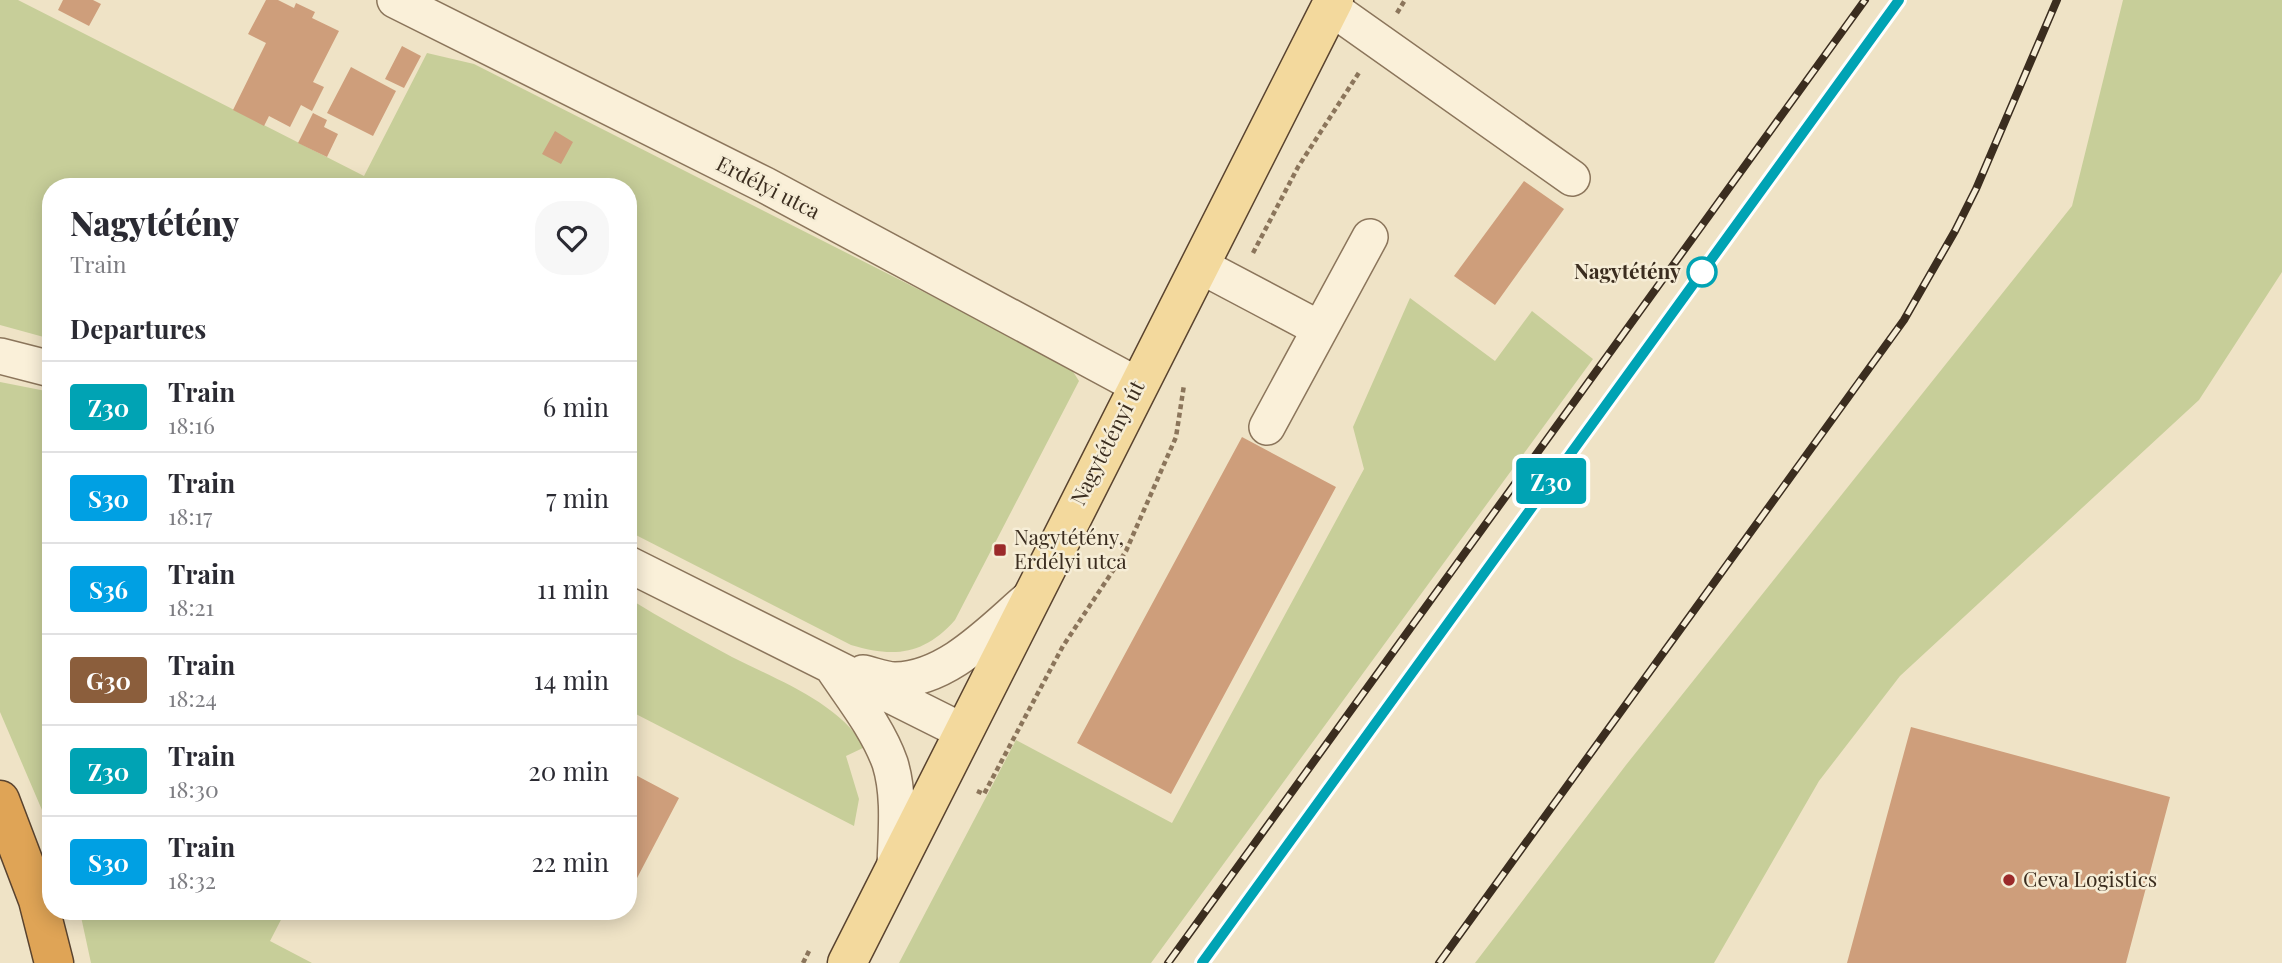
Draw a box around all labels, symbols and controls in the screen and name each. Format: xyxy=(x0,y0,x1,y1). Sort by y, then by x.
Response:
street label: Erdélyi utca xyxy=(712,148,826,225)
text: Nagytétény xyxy=(70,200,239,244)
button: heart xyxy=(535,201,609,275)
text: Train xyxy=(70,248,126,279)
place label: Nagytétény xyxy=(1574,256,1681,284)
marker: Nagytétény xyxy=(1687,257,1717,287)
text: Departures xyxy=(70,311,206,346)
text: Train xyxy=(168,374,235,409)
street label: Nagytétényi út xyxy=(1063,374,1150,509)
text: 6 min xyxy=(543,389,609,424)
text: Z30 xyxy=(88,391,129,423)
text: 18:16 xyxy=(168,409,215,440)
line badge: Z30 xyxy=(1511,458,1591,504)
text: Train xyxy=(168,465,235,500)
text: Z30 xyxy=(1530,465,1572,497)
text: 7 min xyxy=(546,480,609,515)
text: S30 xyxy=(88,482,129,514)
text: 18:17 xyxy=(168,500,212,531)
place label: Nagytétény, Erdélyi utca xyxy=(1014,522,1127,574)
marker: Nagytétény, Erdélyi utca xyxy=(992,542,1008,558)
text: Train xyxy=(168,556,235,591)
text: 11 min xyxy=(537,571,609,606)
text: S36 xyxy=(89,573,128,605)
text: 18:21 xyxy=(168,591,214,622)
text: Train xyxy=(168,647,235,682)
text: 14 min xyxy=(534,662,609,697)
text: G30 xyxy=(86,664,131,696)
text: 18:24 xyxy=(168,682,217,713)
text: Train xyxy=(168,738,235,773)
text: 20 min xyxy=(528,753,609,788)
text: Z30 xyxy=(88,755,129,787)
text: 18:30 xyxy=(168,773,219,804)
text: Train xyxy=(168,829,235,864)
text: 22 min xyxy=(531,844,609,879)
text: S30 xyxy=(88,846,129,878)
text: 18:32 xyxy=(168,864,216,895)
place label: Ceva Logistics xyxy=(2023,864,2157,892)
marker: Ceva Logistics xyxy=(2001,872,2017,888)

